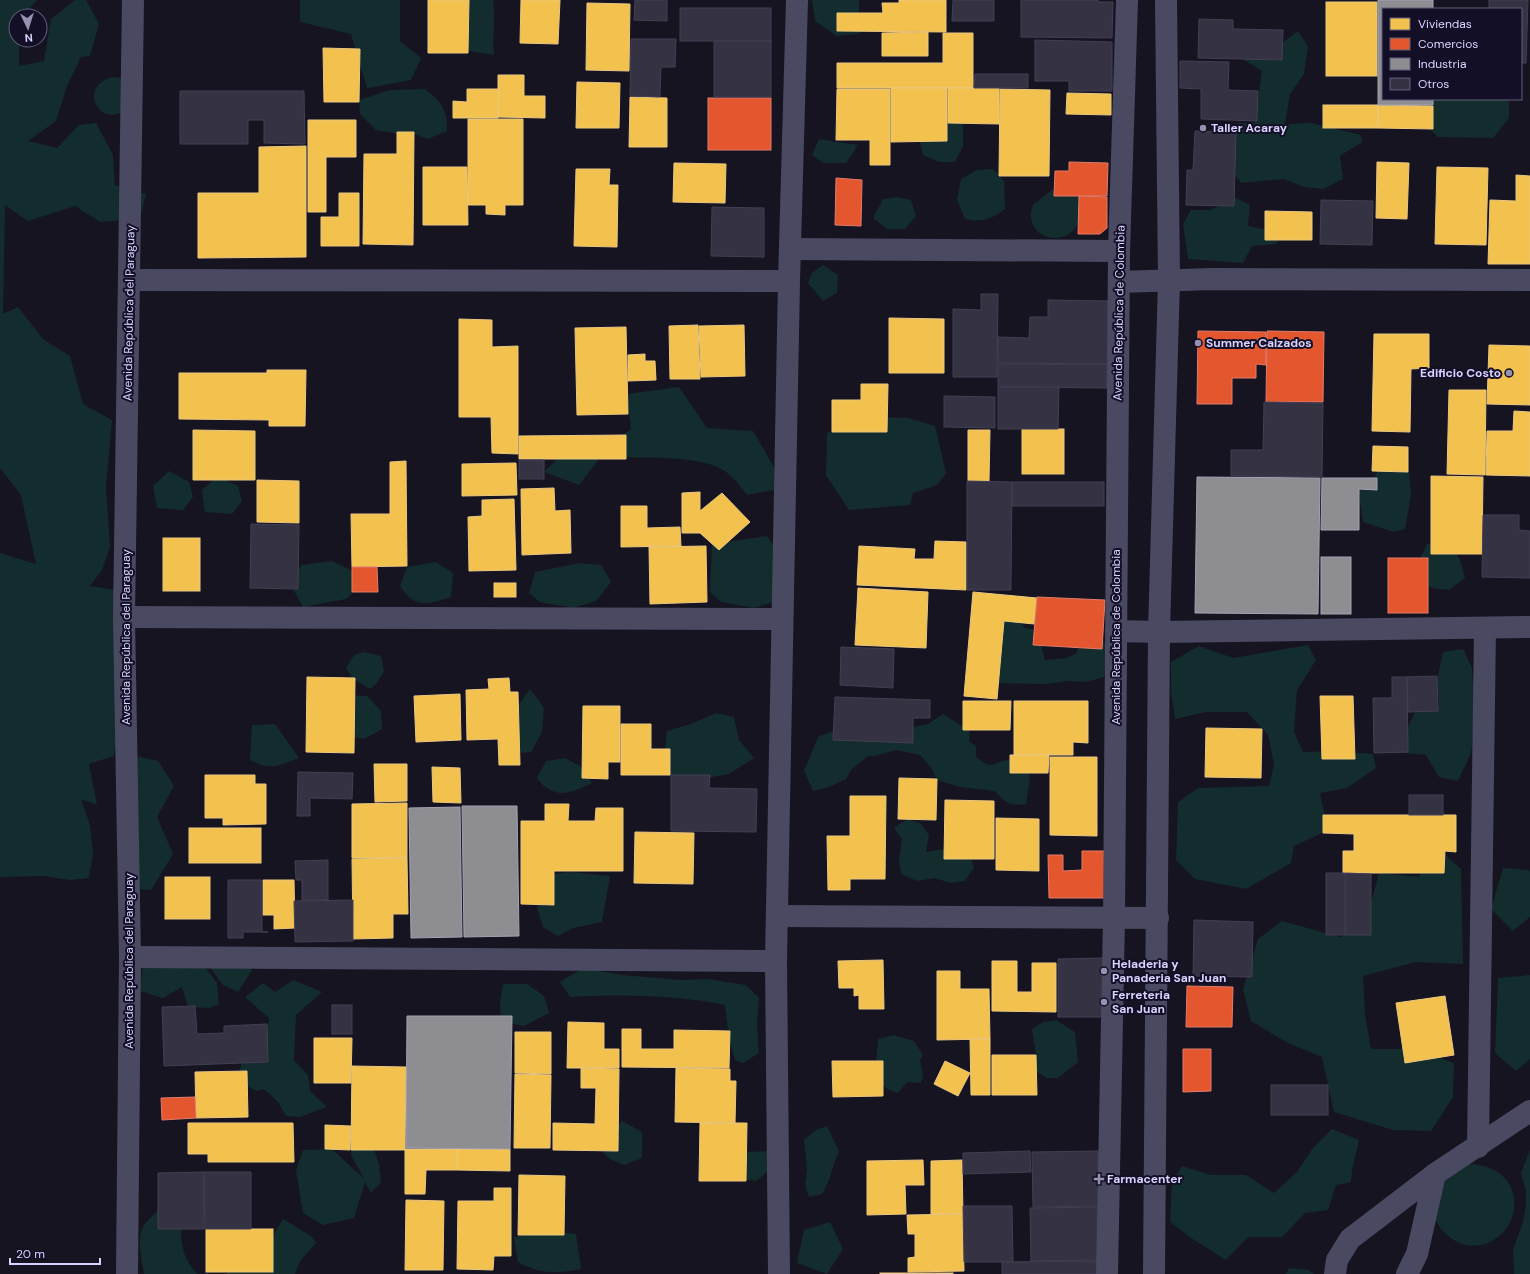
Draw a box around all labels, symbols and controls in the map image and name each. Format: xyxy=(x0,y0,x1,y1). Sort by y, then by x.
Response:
north arrow xyxy=(8,8,48,48)
legend xyxy=(1382,8,1522,100)
text: Viviendas xyxy=(1418,16,1472,32)
text: N xyxy=(24,31,33,45)
text: Comercios xyxy=(1418,36,1478,52)
text: Industria xyxy=(1418,56,1466,72)
text: Otros xyxy=(1418,76,1449,92)
place label: Taller Acaray xyxy=(1211,120,1288,136)
marker: Taller Acaray xyxy=(1198,123,1208,133)
street label: Avenida República del Paraguay xyxy=(119,225,139,401)
street label: Avenida República de Colombia xyxy=(1109,225,1129,401)
place label: Summer Calzados xyxy=(1206,335,1312,351)
marker: Summer Calzados xyxy=(1193,338,1203,348)
place label: Edificio Costo xyxy=(1420,365,1501,381)
marker: Edificio Costo xyxy=(1504,368,1514,378)
street label: Avenida República del Paraguay xyxy=(118,549,134,725)
street label: Avenida República de Colombia xyxy=(1108,549,1124,725)
street label: Avenida República del Paraguay xyxy=(121,873,137,1049)
place label: Heladeria y Panaderia San Juan xyxy=(1112,956,1226,986)
marker: Heladeria y Panaderia San Juan xyxy=(1099,966,1109,976)
place label: Ferreteria San Juan xyxy=(1112,987,1170,1017)
marker: Ferreteria San Juan xyxy=(1099,997,1109,1007)
place label: Farmacenter xyxy=(1107,1171,1183,1187)
marker: Farmacenter xyxy=(1094,1174,1104,1184)
scale bar xyxy=(10,1240,100,1266)
text: 20 m xyxy=(16,1246,45,1262)

